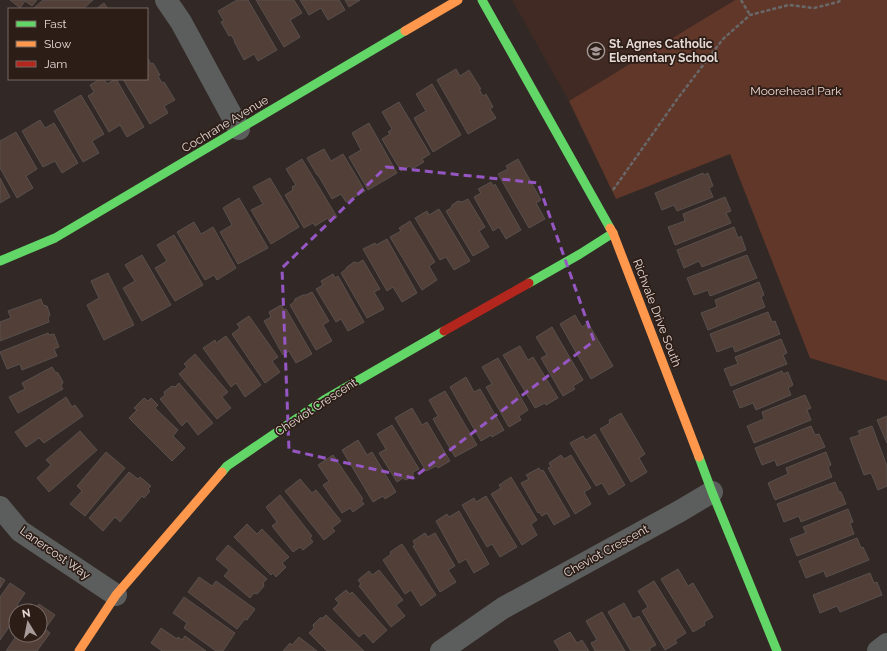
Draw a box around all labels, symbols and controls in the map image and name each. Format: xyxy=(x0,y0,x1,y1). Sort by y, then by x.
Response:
legend xyxy=(8,8,148,80)
text: Fast xyxy=(44,17,67,31)
text: Slow xyxy=(44,37,71,51)
place label: St. Agnes Catholic Elementary School xyxy=(609,37,718,65)
school or university icon: St. Agnes Catholic Elementary School xyxy=(586,41,606,61)
text: Jam xyxy=(44,57,67,71)
park label: Moorehead Park xyxy=(750,84,842,98)
street label: Cochrane Avenue xyxy=(179,93,271,155)
street label: Richvale Drive South xyxy=(630,257,684,369)
street label: Cheviot Crescent xyxy=(272,375,360,439)
street label: Cheviot Crescent xyxy=(561,522,651,580)
street label: Lanercost Way xyxy=(17,524,93,583)
north arrow xyxy=(8,603,48,643)
text: N xyxy=(21,607,32,621)

